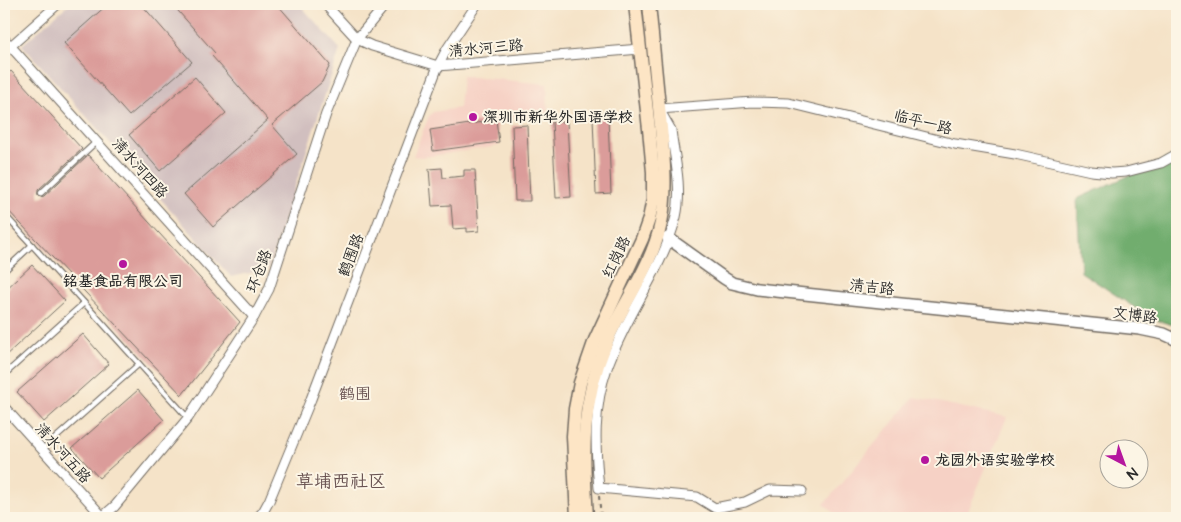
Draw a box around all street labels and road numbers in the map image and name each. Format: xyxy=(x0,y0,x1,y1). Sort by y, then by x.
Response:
street label: 清水河三路 xyxy=(448,35,524,62)
street label: 临平一路 xyxy=(891,105,955,140)
street label: 清水河四路 xyxy=(107,133,173,203)
street label: 鹤围路 xyxy=(334,230,369,280)
street label: 红岗路 xyxy=(597,232,636,282)
street label: 环仓路 xyxy=(242,246,277,296)
street label: 清吉路 xyxy=(848,275,895,300)
street label: 文博路 xyxy=(1111,302,1159,329)
street label: 清水河五路 xyxy=(30,418,96,488)

